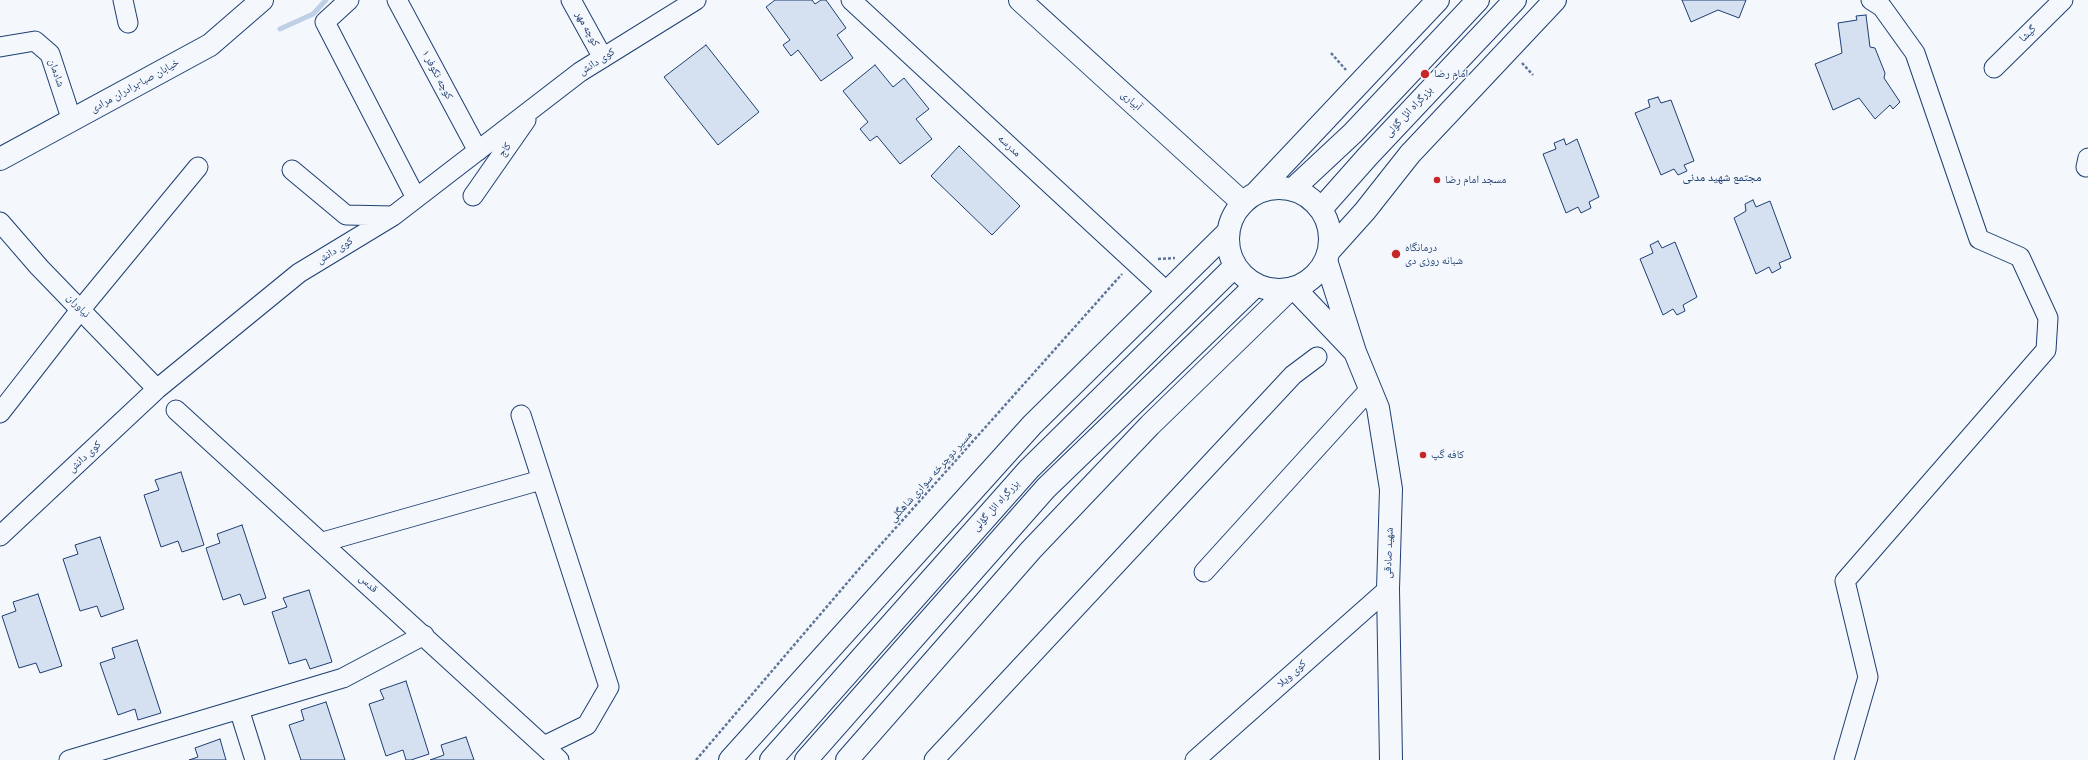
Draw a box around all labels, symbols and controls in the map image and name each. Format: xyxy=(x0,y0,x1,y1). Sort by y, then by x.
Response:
street label: کوچه مهر xyxy=(572,9,602,49)
street label: گیشا xyxy=(2017,23,2039,45)
street label: کوی دانش xyxy=(576,45,618,79)
street label: کوچه نکوفر ۱ xyxy=(419,48,455,102)
street label: خیابان صبا-برادران مرادی xyxy=(88,56,182,116)
street label: شادمان xyxy=(45,57,67,89)
place label: امام رضا xyxy=(1434,67,1468,81)
marker: امام رضا xyxy=(1419,68,1431,80)
street label: بزرگراه ائل گؤلی xyxy=(1382,84,1436,140)
street label: آبیاری xyxy=(1118,88,1144,114)
street label: مدرسه xyxy=(995,132,1023,160)
street label: کاج xyxy=(495,140,515,160)
district label: مجتمع شهید مدنی xyxy=(1682,171,1762,185)
place label: مسجد امام رضا xyxy=(1445,173,1506,187)
marker: مسجد امام رضا xyxy=(1432,175,1442,185)
street label: کوی دانش xyxy=(314,235,356,267)
place label: درمانگاه شبانه روزی دی xyxy=(1405,241,1463,267)
marker: درمانگاه شبانه روزی دی xyxy=(1390,248,1402,260)
street label: نیاوران xyxy=(63,291,93,321)
street label: مسیر دوچرخه سواری شاهگلی xyxy=(886,429,976,525)
street label: کوی دانش xyxy=(66,438,104,476)
place label: کافه گپ xyxy=(1431,448,1464,462)
marker: کافه گپ xyxy=(1418,450,1428,460)
street label: بزرگراه ائل گؤلی xyxy=(969,478,1023,534)
street label: شهید صادقی xyxy=(1382,527,1396,579)
street label: قدس xyxy=(356,572,380,596)
street label: کوی ویلا xyxy=(1275,657,1309,691)

